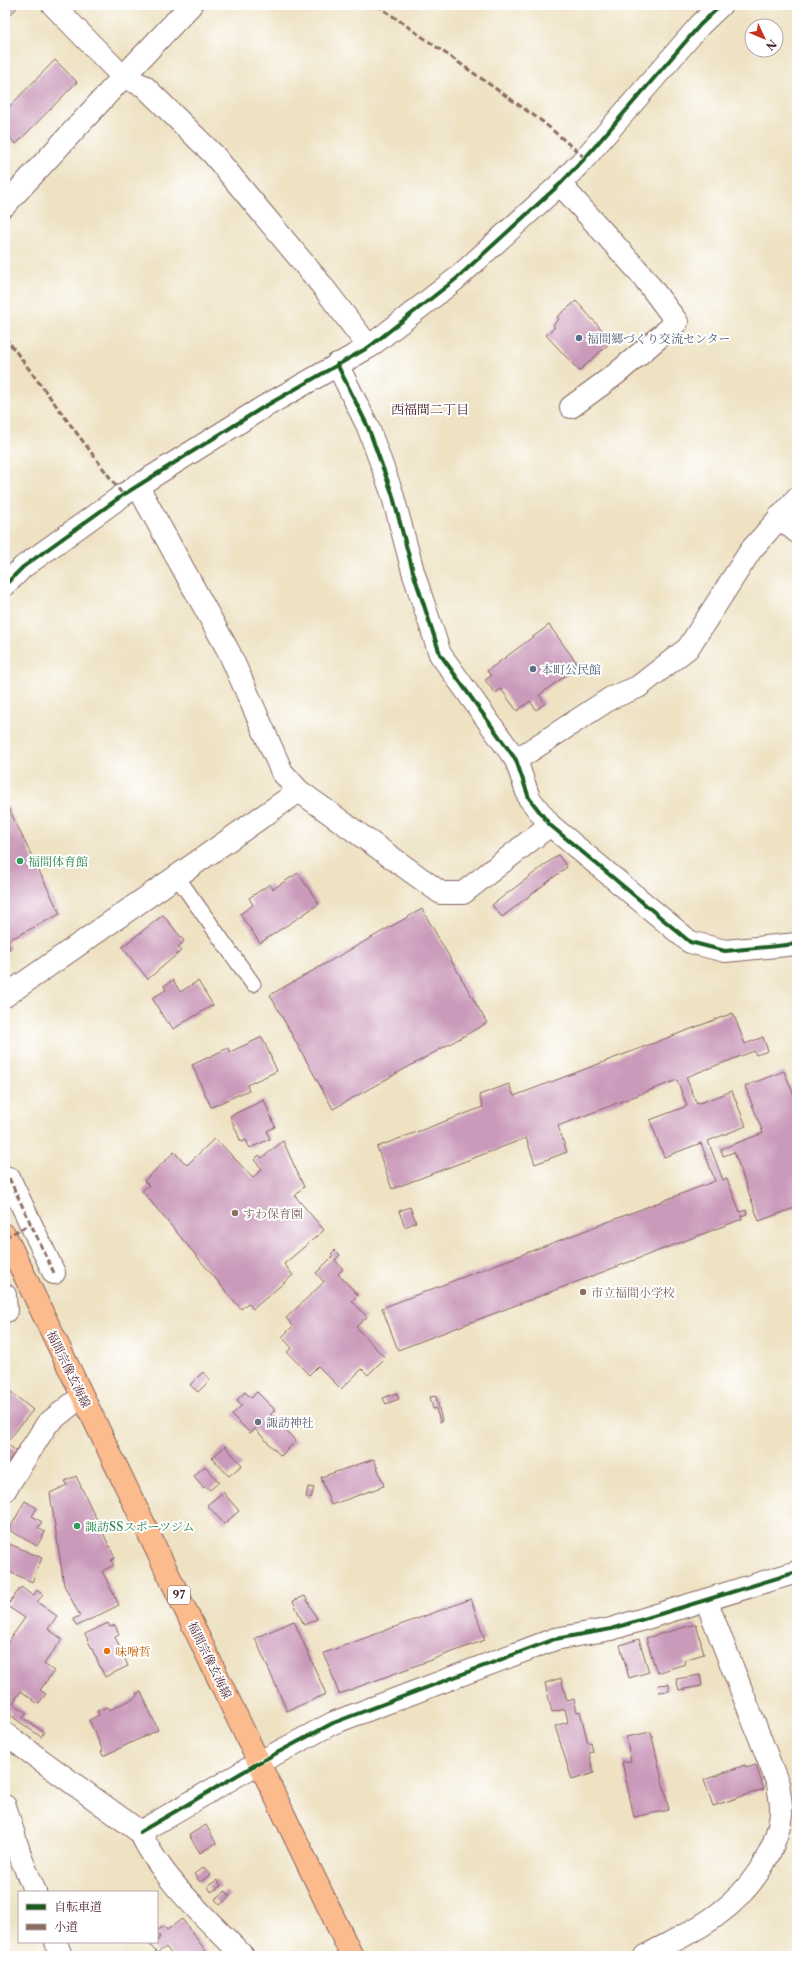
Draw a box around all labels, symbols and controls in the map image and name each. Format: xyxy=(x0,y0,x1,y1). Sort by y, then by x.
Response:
north arrow xyxy=(744,18,784,58)
text: N xyxy=(763,37,780,54)
place label: 福間郷づくり交流センター xyxy=(587,331,731,346)
marker: 福間郷づくり交流センター xyxy=(574,333,584,343)
district label: 西福間二丁目 xyxy=(391,401,469,417)
place label: 本町公民館 xyxy=(541,662,601,677)
marker: 本町公民館 xyxy=(528,664,538,674)
place label: 福間体育館 xyxy=(28,854,88,869)
marker: 福間体育館 xyxy=(15,856,25,866)
place label: すわ保育園 xyxy=(243,1206,303,1221)
marker: すわ保育園 xyxy=(230,1208,240,1218)
place label: 市立福間小学校 xyxy=(591,1285,675,1300)
marker: 市立福間小学校 xyxy=(578,1287,588,1297)
street label: 福間宗像玄海線 xyxy=(44,1328,94,1410)
place label: 諏訪神社 xyxy=(266,1415,314,1430)
marker: 諏訪神社 xyxy=(253,1417,263,1427)
place label: 諏訪SSスポーツジム xyxy=(85,1519,194,1534)
marker: 諏訪SSスポーツジム xyxy=(72,1521,82,1531)
road number: 97 xyxy=(168,1586,190,1604)
street label: 福間宗像玄海線 xyxy=(185,1619,235,1701)
place label: 味噌哲 xyxy=(115,1644,151,1659)
marker: 味噌哲 xyxy=(102,1646,112,1656)
legend xyxy=(18,1891,158,1943)
text: 自転車道 xyxy=(54,1899,102,1914)
text: 小道 xyxy=(54,1919,78,1934)

